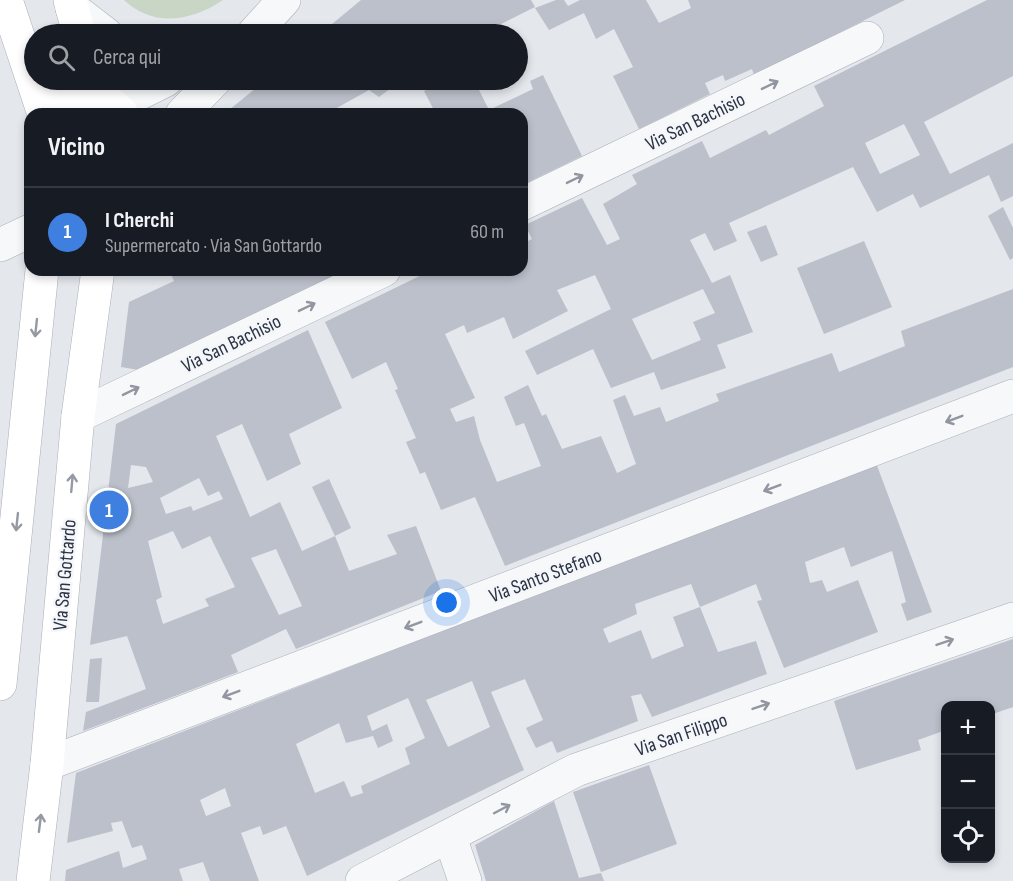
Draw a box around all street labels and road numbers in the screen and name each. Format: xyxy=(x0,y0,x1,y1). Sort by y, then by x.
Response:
street label: Via San Bachisio xyxy=(642,87,749,156)
street label: Via San Bachisio xyxy=(178,309,285,378)
street label: Via San Gottardo xyxy=(48,518,82,632)
street label: Via Santo Stefano xyxy=(486,543,605,608)
street label: Via San Filippo xyxy=(632,708,731,762)

